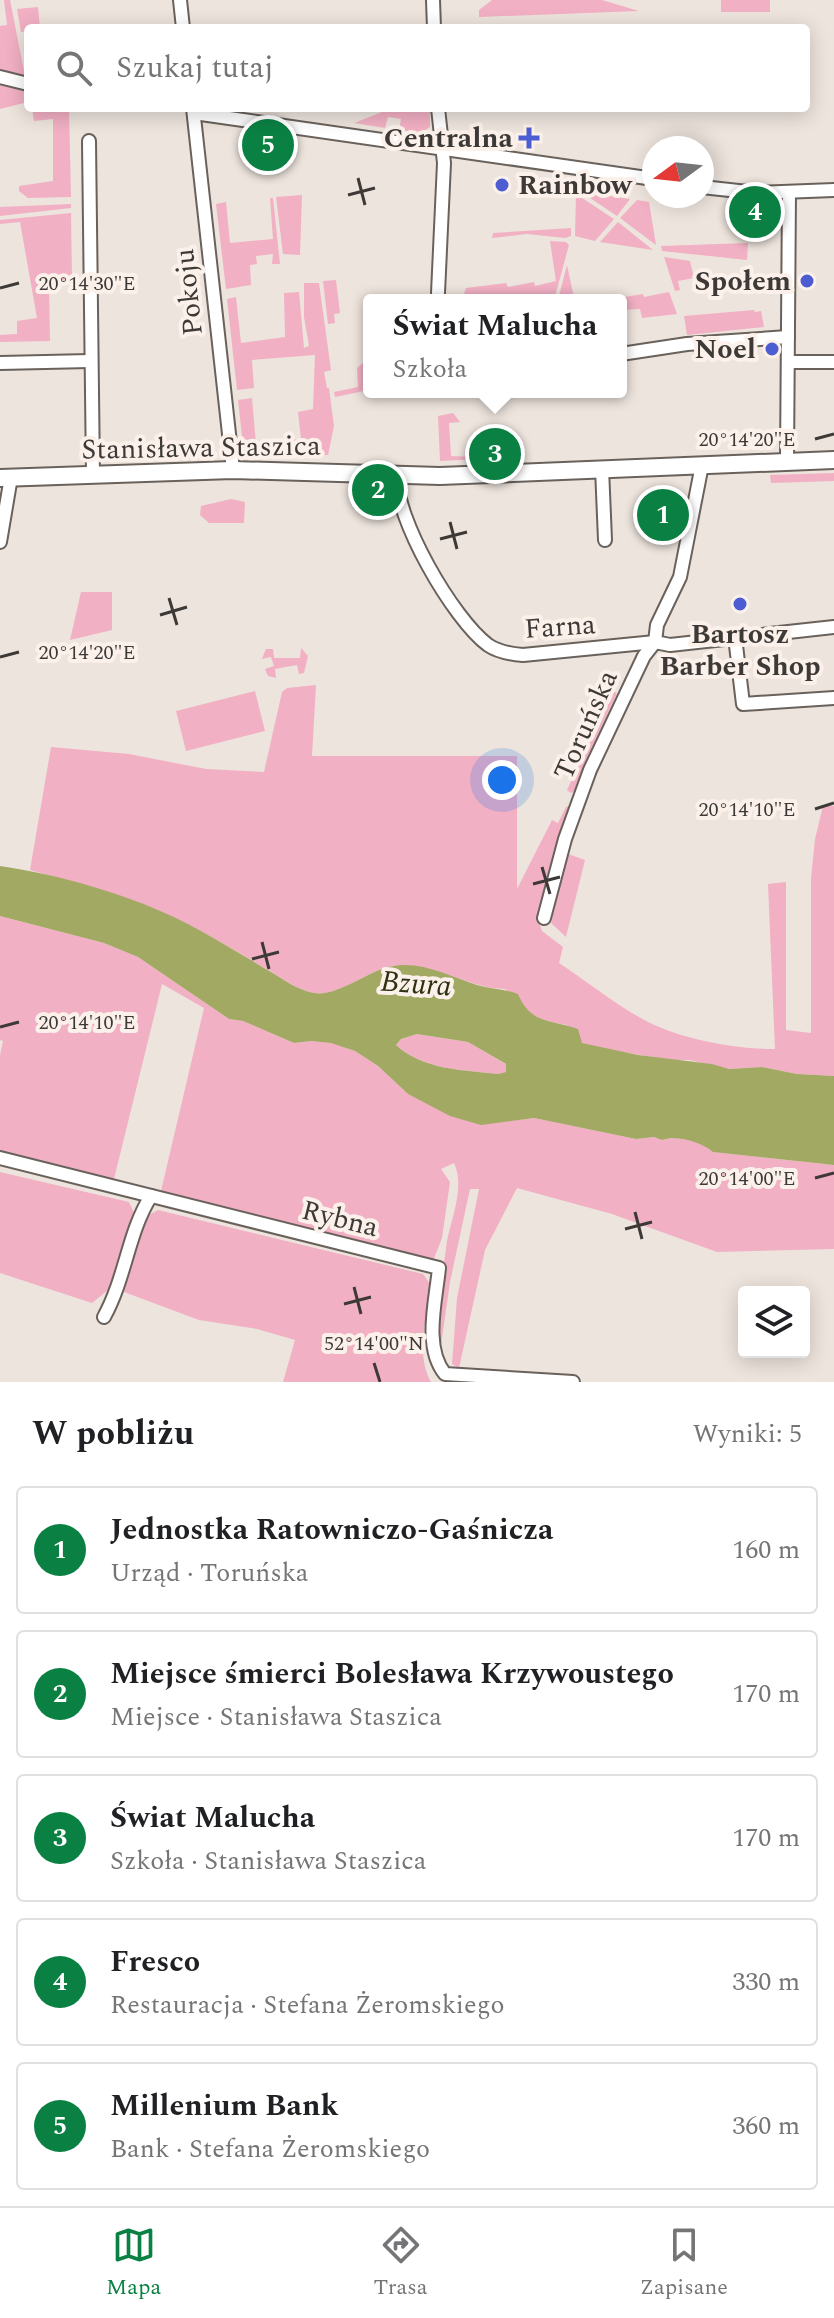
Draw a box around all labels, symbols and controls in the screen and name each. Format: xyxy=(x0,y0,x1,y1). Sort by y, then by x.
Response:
search box xyxy=(24,24,810,112)
text: Szukaj tutaj xyxy=(116,45,274,91)
icon: search xyxy=(52,46,96,90)
pin: 5 xyxy=(242,115,294,175)
place label: Centralna xyxy=(384,117,514,160)
marker: Centralna xyxy=(520,129,538,147)
north arrow xyxy=(642,136,714,208)
place label: Rainbow xyxy=(518,164,633,207)
marker: Rainbow xyxy=(493,176,511,194)
pin: 4 xyxy=(729,182,781,242)
street label: Pokoju xyxy=(163,246,215,338)
place label: Społem xyxy=(695,260,791,303)
text: 20°14'30"E xyxy=(38,269,136,299)
marker: Społem xyxy=(798,272,816,290)
popup xyxy=(363,294,627,398)
text: Świat Malucha xyxy=(392,303,598,349)
place label: Noel xyxy=(695,328,756,371)
marker: Noel xyxy=(763,340,781,358)
text: Szkoła xyxy=(392,349,467,389)
street label: Stanisława Staszica xyxy=(81,424,321,472)
pin: 3 xyxy=(469,424,521,484)
text: 20°14'20"E xyxy=(698,425,796,455)
pin: 2 xyxy=(352,460,404,520)
pin: 1 xyxy=(637,485,689,545)
marker: Bartosz Barber Shop xyxy=(731,595,749,613)
street label: Farna xyxy=(523,603,597,651)
place label: Bartosz Barber Shop xyxy=(659,613,821,688)
text: 20°14'20"E xyxy=(38,638,136,668)
street label: Toruńska xyxy=(543,663,629,787)
your location xyxy=(482,760,522,800)
text: 20°14'10"E xyxy=(698,795,796,825)
water label: Bzura xyxy=(379,959,453,1009)
text: 20°14'10"E xyxy=(38,1008,136,1038)
text: 20°14'00"E xyxy=(698,1164,796,1194)
street label: Rybna xyxy=(297,1189,383,1249)
map controls xyxy=(738,1286,810,1358)
button: layers xyxy=(738,1286,810,1358)
text: 52°14'00"N xyxy=(324,1329,424,1359)
text: W pobliżu xyxy=(32,1408,194,1460)
text: Wyniki: 5 xyxy=(693,1414,802,1454)
text: Jednostka Ratowniczo-Gaśnicza xyxy=(110,1507,554,1553)
text: 1 xyxy=(53,1530,67,1570)
text: 160 m xyxy=(732,1530,800,1570)
text: Urząd · Toruńska xyxy=(110,1553,308,1593)
text: Miejsce śmierci Bolesława Krzywoustego xyxy=(110,1651,674,1697)
text: 2 xyxy=(53,1674,67,1714)
text: 170 m xyxy=(732,1674,800,1714)
text: Miejsce · Stanisława Staszica xyxy=(110,1697,442,1737)
text: Świat Malucha xyxy=(110,1795,315,1841)
text: 3 xyxy=(53,1818,67,1858)
text: 170 m xyxy=(732,1818,800,1858)
text: Szkoła · Stanisława Staszica xyxy=(110,1841,427,1881)
text: Fresco xyxy=(110,1939,200,1985)
text: 4 xyxy=(53,1962,67,2002)
text: 330 m xyxy=(732,1962,800,2002)
text: Restauracja · Stefana Żeromskiego xyxy=(110,1985,505,2025)
text: Millenium Bank xyxy=(110,2083,339,2129)
text: 5 xyxy=(53,2106,67,2146)
text: 360 m xyxy=(732,2106,800,2146)
text: Bank · Stefana Żeromskiego xyxy=(110,2129,430,2169)
tab: Mapa xyxy=(106,2223,161,2304)
tab: Trasa xyxy=(373,2223,428,2304)
tab: Zapisane xyxy=(640,2223,728,2304)

